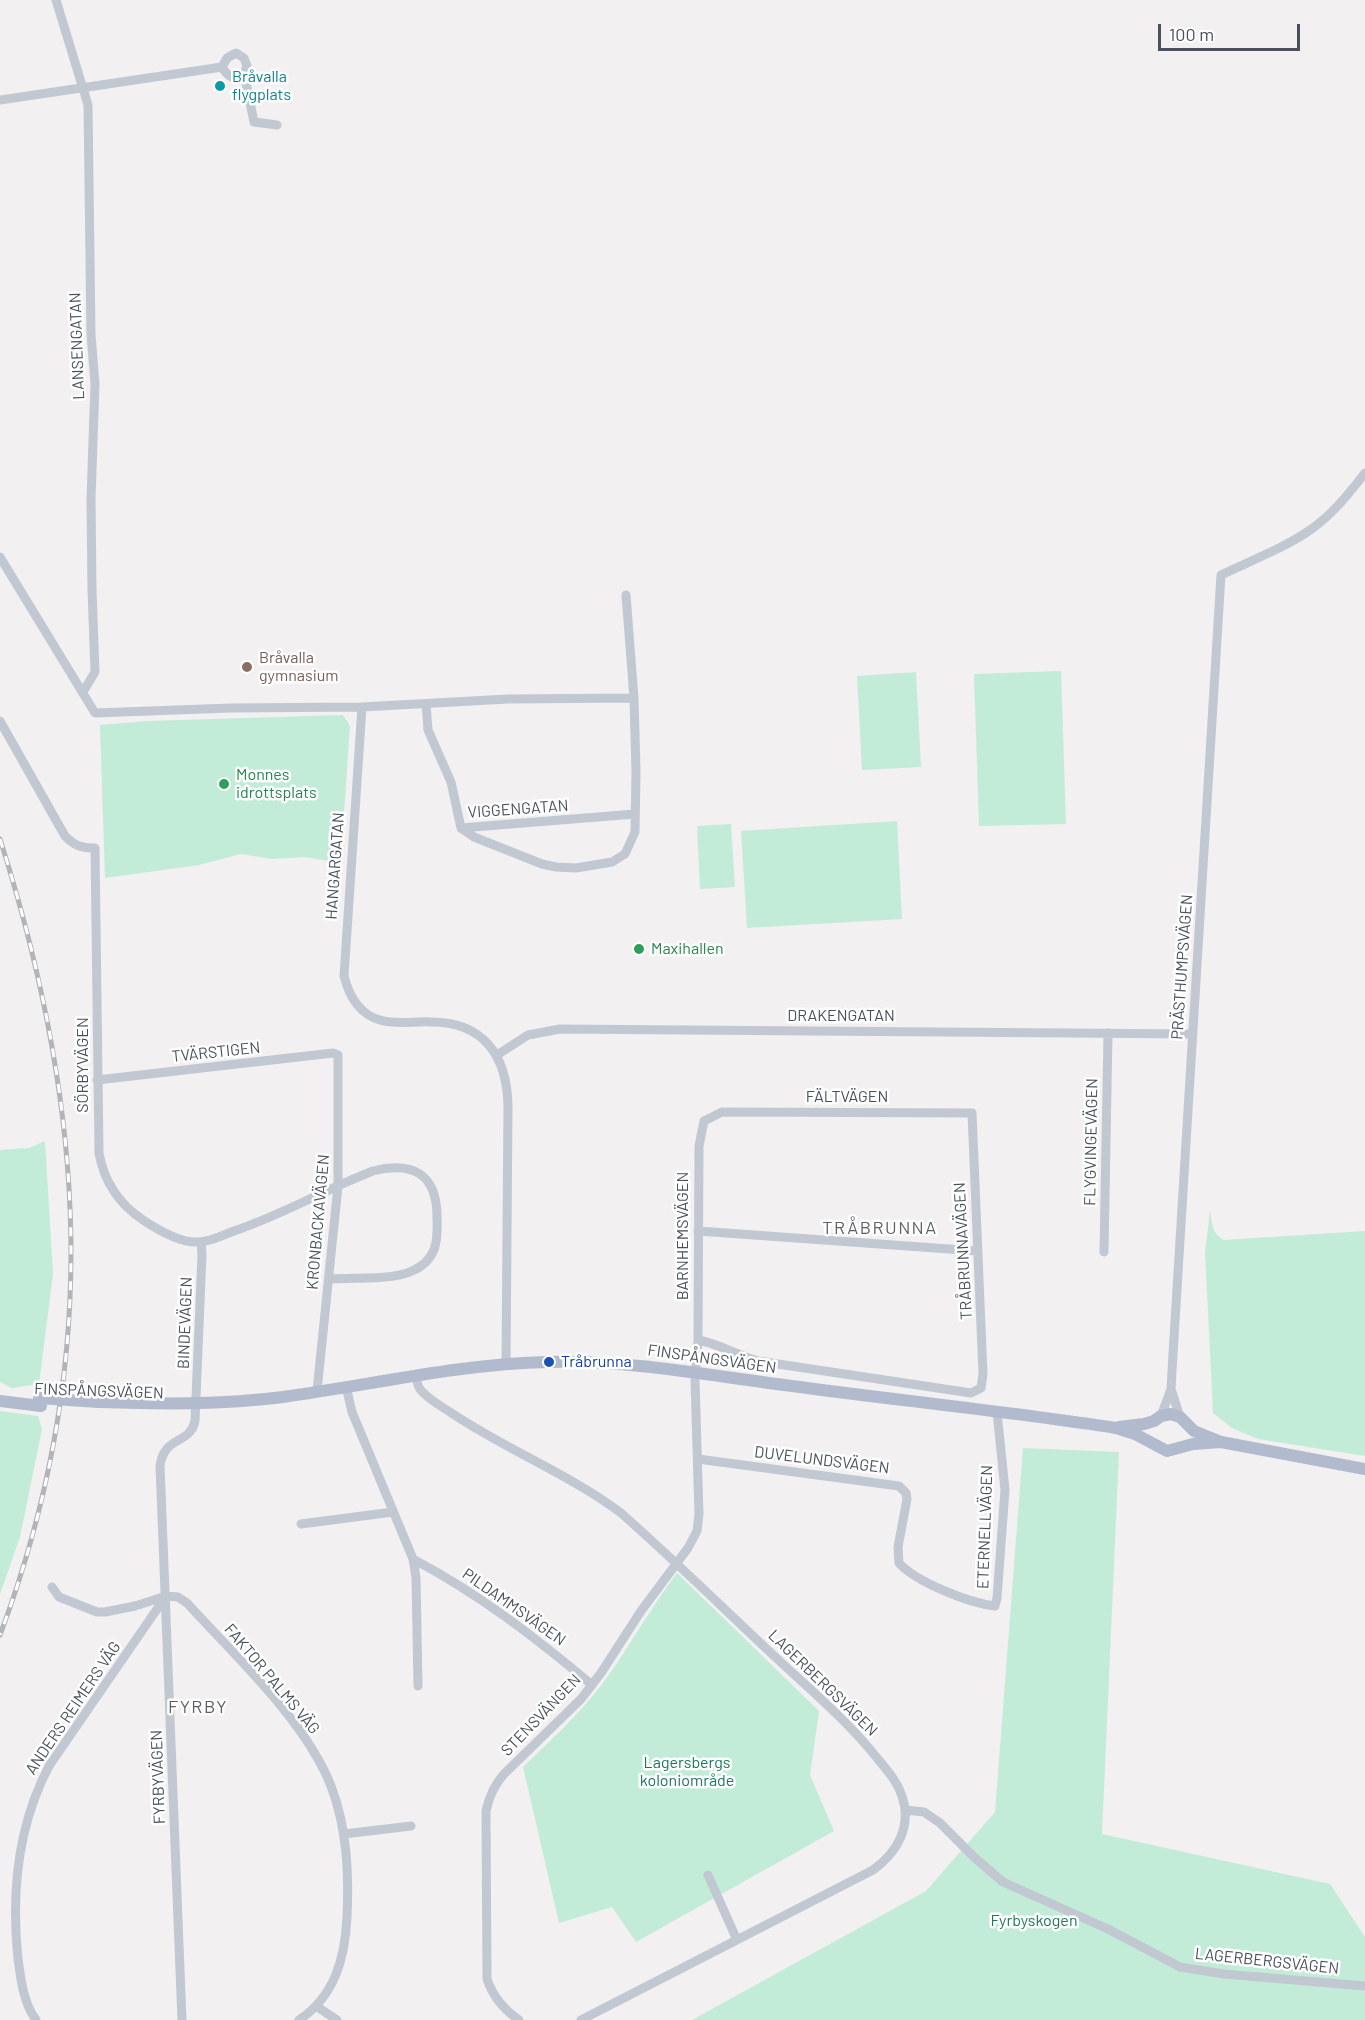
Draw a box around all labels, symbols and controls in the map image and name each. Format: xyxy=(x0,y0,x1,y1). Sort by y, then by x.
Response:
scale bar xyxy=(1161,12,1304,50)
text: 100 m xyxy=(1169,23,1214,45)
place label: Bråvalla flygplats xyxy=(232,67,291,105)
marker: Bråvalla flygplats xyxy=(213,79,227,93)
street label: LANSENGATAN xyxy=(66,292,88,400)
place label: Bråvalla gymnasium xyxy=(259,648,339,686)
marker: Bråvalla gymnasium xyxy=(240,660,254,674)
place label: Monnes idrottsplats xyxy=(236,765,317,803)
marker: Monnes idrottsplats xyxy=(217,777,231,791)
street label: VIGGENGATAN xyxy=(467,796,569,822)
street label: HANGARGATAN xyxy=(322,812,348,920)
street label: PRÄSTHUMPSVÄGEN xyxy=(1167,894,1197,1040)
place label: Maxihallen xyxy=(651,939,724,959)
marker: Maxihallen xyxy=(632,942,646,956)
street label: DRAKENGATAN xyxy=(787,1006,895,1026)
street label: SÖRBYVÄGEN xyxy=(73,1017,93,1113)
street label: TVÄRSTIGEN xyxy=(171,1038,261,1066)
street label: FLYGVINGEVÄGEN xyxy=(1080,1078,1102,1206)
street label: FÄLTVÄGEN xyxy=(806,1087,888,1107)
street label: KRONBACKAVÄGEN xyxy=(303,1153,333,1291)
street label: BARNHEMSVÄGEN xyxy=(673,1172,693,1300)
street label: TRÅBRUNNAVÄGEN xyxy=(950,1182,976,1320)
district label: TRÅBRUNNA xyxy=(822,1217,938,1239)
street label: BINDEVÄGEN xyxy=(174,1277,196,1369)
street label: FINSPÅNGSVÄGEN xyxy=(646,1340,778,1378)
place label: Tråbrunna xyxy=(561,1352,632,1372)
marker: Tråbrunna xyxy=(542,1355,556,1369)
street label: FINSPÅNGSVÄGEN xyxy=(34,1379,164,1403)
street label: DUVELUNDSVÄGEN xyxy=(753,1442,891,1478)
street label: ETERNELLVÄGEN xyxy=(973,1465,997,1589)
street label: PILDAMMSVÄGEN xyxy=(459,1564,569,1650)
street label: FAKTOR PALMS VÄG xyxy=(220,1620,324,1738)
street label: LAGERBERGSVÄGEN xyxy=(764,1626,882,1740)
street label: ANDERS REIMERS VÄG xyxy=(21,1638,125,1778)
street label: STENSVÄNGEN xyxy=(497,1670,585,1760)
district label: FYRBY xyxy=(168,1696,228,1718)
street label: FYRBYVÄGEN xyxy=(147,1729,169,1825)
park label: Lagersbergs koloniområde xyxy=(640,1753,734,1791)
park label: Fyrbyskogen xyxy=(990,1911,1078,1931)
street label: LAGERBERGSVÄGEN xyxy=(1194,1944,1340,1978)

